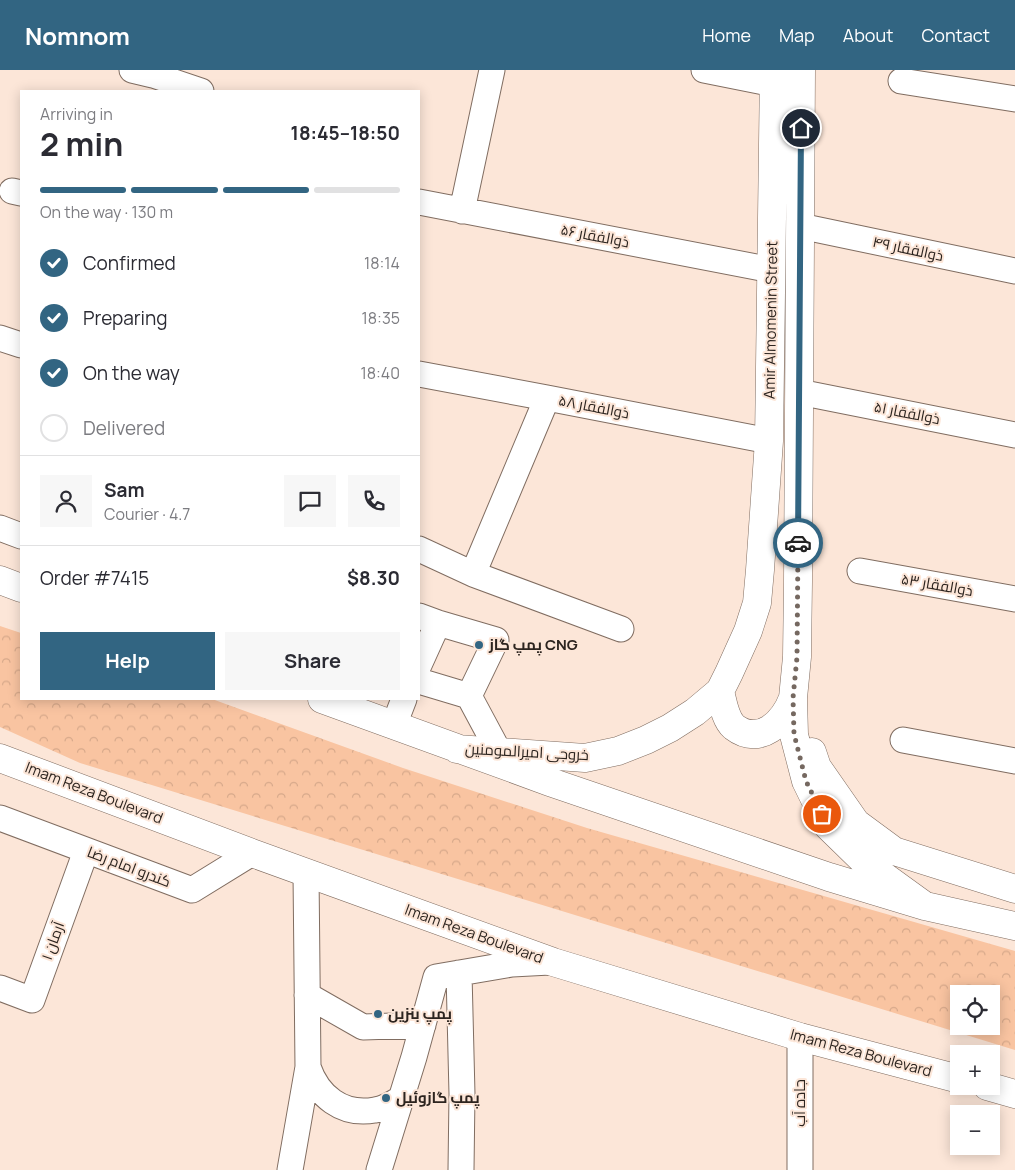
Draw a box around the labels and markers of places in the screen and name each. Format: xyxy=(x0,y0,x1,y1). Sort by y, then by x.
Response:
pin xyxy=(780,107,822,149)
place label: پمپ گاز CNG xyxy=(488,634,578,656)
marker: پمپ گاز CNG xyxy=(473,639,485,651)
pin xyxy=(801,793,843,835)
place label: پمپ بنزین xyxy=(388,1003,452,1025)
marker: پمپ بنزین xyxy=(372,1008,384,1020)
place label: پمپ گازوئیل xyxy=(396,1087,480,1109)
marker: پمپ گازوئیل xyxy=(380,1092,392,1104)

